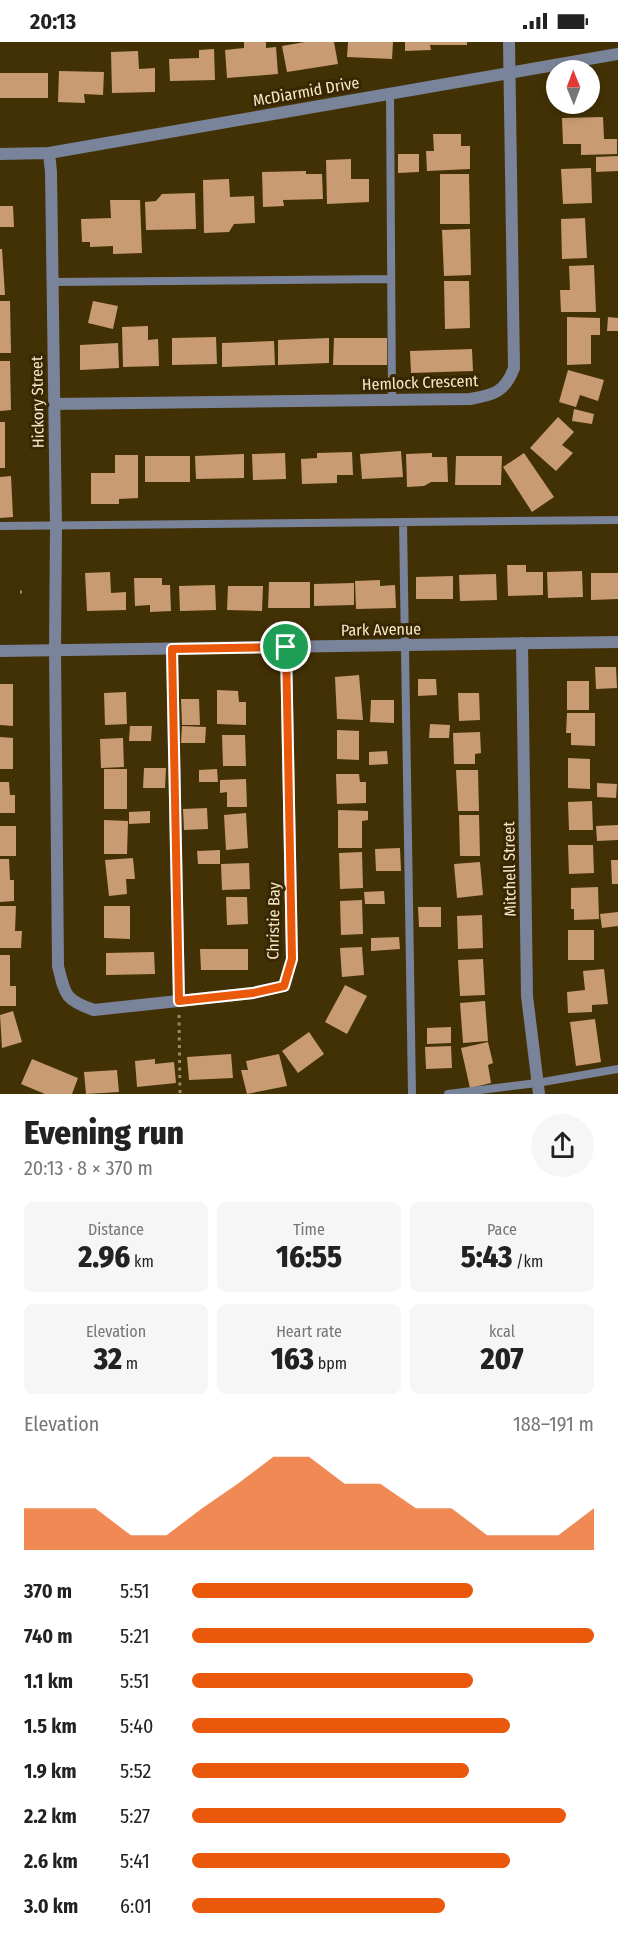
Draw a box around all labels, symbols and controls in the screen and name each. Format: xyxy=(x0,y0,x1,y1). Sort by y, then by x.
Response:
text: 20:13 xyxy=(30,8,76,35)
north arrow xyxy=(546,60,600,114)
map controls xyxy=(546,60,600,114)
street label: McDiarmid Drive xyxy=(251,73,361,110)
street label: Hickory Street xyxy=(27,355,48,448)
street label: Hemlock Crescent xyxy=(362,371,479,394)
street label: Park Avenue xyxy=(341,619,421,640)
pin xyxy=(260,621,311,672)
icon: arrive xyxy=(269,630,302,663)
street label: Mitchell Street xyxy=(499,820,520,917)
street label: Christie Bay xyxy=(263,881,284,960)
text: Evening run xyxy=(24,1113,184,1153)
button: share xyxy=(531,1114,594,1177)
text: 20:13 · 8 × 370 m xyxy=(24,1156,153,1180)
text: Distance xyxy=(88,1220,144,1239)
text: Time xyxy=(293,1220,325,1239)
text: Pace xyxy=(487,1220,517,1239)
text: 2.96 xyxy=(78,1239,130,1275)
text: 16:55 xyxy=(276,1239,342,1275)
text: 5:43 xyxy=(461,1239,512,1275)
text: km xyxy=(130,1252,154,1271)
text: /km xyxy=(512,1252,543,1271)
text: Elevation xyxy=(86,1322,146,1341)
text: Heart rate xyxy=(276,1322,342,1341)
text: kcal xyxy=(489,1322,515,1341)
text: 32 xyxy=(94,1341,122,1377)
text: 163 xyxy=(271,1341,314,1377)
text: 207 xyxy=(480,1341,524,1377)
text: m xyxy=(122,1354,138,1373)
text: bpm xyxy=(314,1354,347,1373)
text: Elevation xyxy=(24,1412,99,1436)
text: 188–191 m xyxy=(513,1412,594,1436)
text: 370 m xyxy=(24,1579,72,1603)
text: 5:51 xyxy=(120,1579,150,1603)
text: 740 m xyxy=(24,1624,73,1648)
text: 5:21 xyxy=(120,1624,150,1648)
text: 1.1 km xyxy=(24,1669,73,1693)
text: 5:51 xyxy=(120,1669,150,1693)
text: 1.5 km xyxy=(24,1714,77,1738)
text: 5:40 xyxy=(120,1714,153,1738)
text: 1.9 km xyxy=(24,1759,77,1783)
text: 5:52 xyxy=(120,1759,151,1783)
text: 2.2 km xyxy=(24,1804,77,1828)
text: 5:27 xyxy=(120,1804,150,1828)
text: 2.6 km xyxy=(24,1849,78,1873)
text: 5:41 xyxy=(120,1849,150,1873)
text: 3.0 km xyxy=(24,1894,78,1918)
text: 6:01 xyxy=(120,1894,152,1918)

